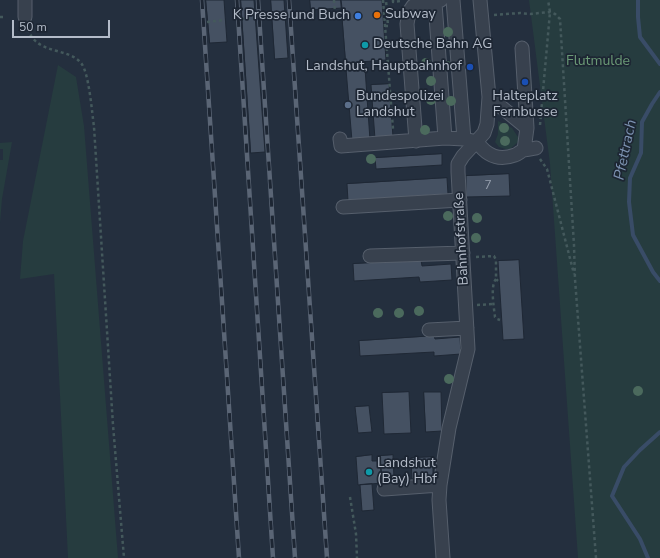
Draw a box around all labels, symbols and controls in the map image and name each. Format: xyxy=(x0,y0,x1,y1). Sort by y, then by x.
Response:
place label: Subway xyxy=(385,7,436,23)
place label: K Presse und Buch xyxy=(233,8,350,24)
marker: Subway xyxy=(372,10,382,20)
marker: K Presse und Buch xyxy=(353,11,363,21)
scale bar xyxy=(14,12,112,38)
text: 50 m xyxy=(19,19,47,35)
place label: Deutsche Bahn AG xyxy=(373,37,492,53)
marker: Deutsche Bahn AG xyxy=(360,40,370,50)
park label: Flutmulde xyxy=(566,54,630,70)
place label: Landshut, Hauptbahnhof xyxy=(306,59,462,75)
marker: Landshut, Hauptbahnhof xyxy=(465,62,475,72)
marker: Halteplatz Fernbusse xyxy=(520,77,530,87)
place label: Bundespolizei Landshut xyxy=(356,89,444,122)
place label: Halteplatz Fernbusse xyxy=(492,89,558,122)
marker: Bundespolizei Landshut xyxy=(343,100,353,110)
water label: Pfettrach xyxy=(611,118,641,182)
house number: 7 xyxy=(484,179,492,193)
street label: Bahnhofstraße xyxy=(451,192,473,286)
place label: Landshut (Bay) Hbf xyxy=(377,456,437,488)
marker: Landshut (Bay) Hbf xyxy=(364,467,374,477)

